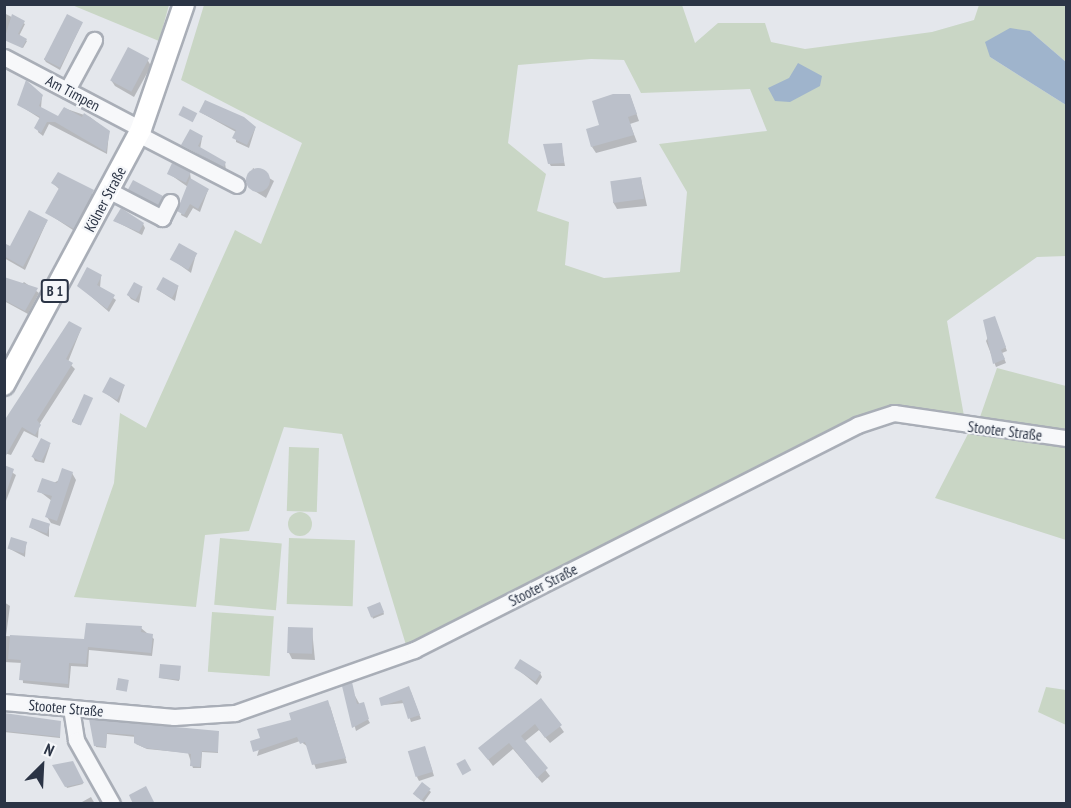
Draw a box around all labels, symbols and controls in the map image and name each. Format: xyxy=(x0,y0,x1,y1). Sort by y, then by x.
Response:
street label: Am Timpen xyxy=(43,71,103,115)
street label: Kölner Straße xyxy=(80,163,130,235)
road number: B 1 xyxy=(40,280,70,302)
street label: Stooter Straße xyxy=(967,417,1043,445)
street label: Stooter Straße xyxy=(505,560,581,610)
street label: Stooter Straße xyxy=(28,696,104,720)
north arrow xyxy=(12,736,72,796)
text: N xyxy=(41,739,57,760)

